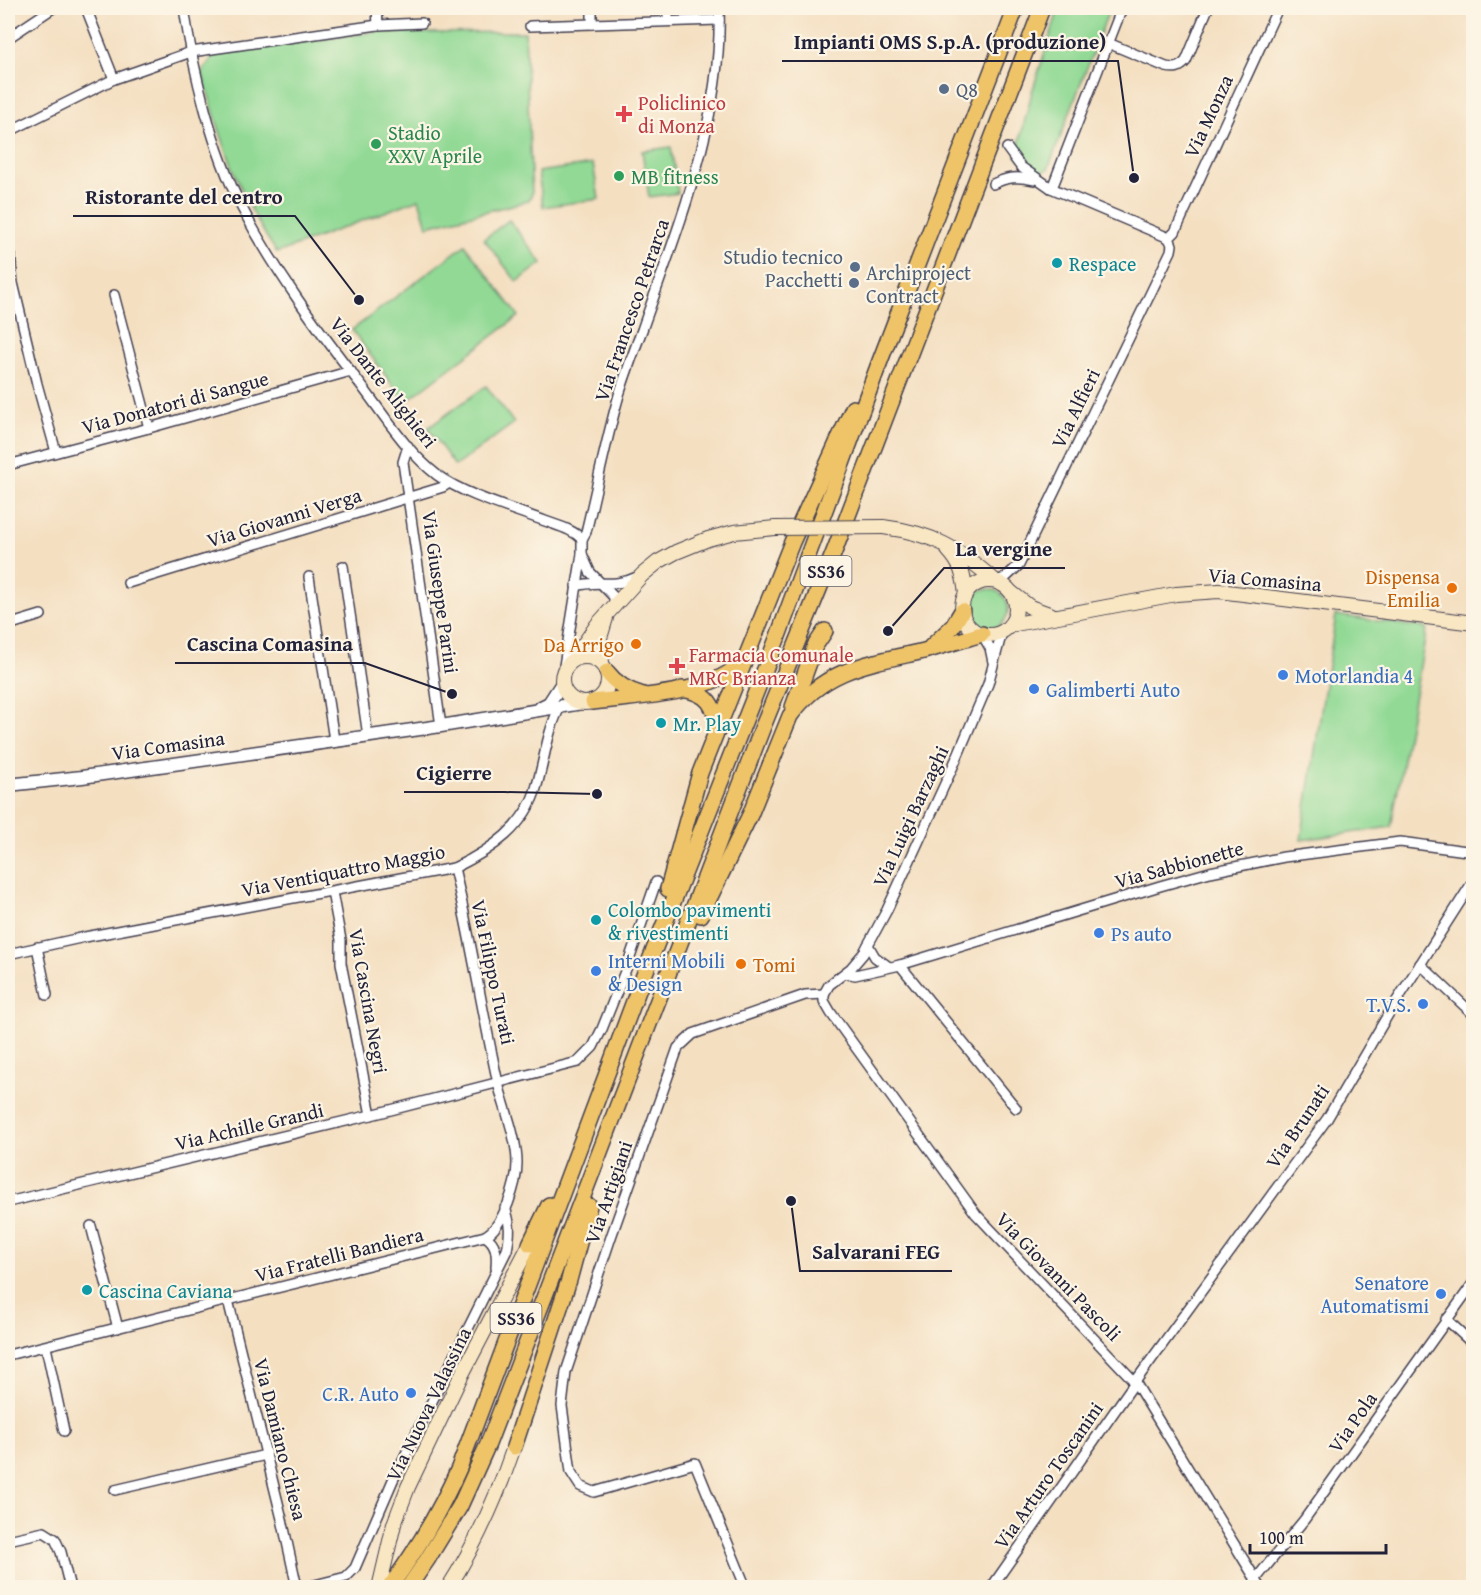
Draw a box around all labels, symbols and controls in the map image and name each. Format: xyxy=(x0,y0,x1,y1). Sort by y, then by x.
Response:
callout: Impianti OMS S.p.A. (produzione) xyxy=(782,22,1118,61)
text: Impianti OMS S.p.A. (produzione) xyxy=(794,26,1106,57)
street label: Via Monza xyxy=(1176,69,1240,162)
place label: Q8 xyxy=(956,75,978,104)
marker: Q8 xyxy=(937,82,951,96)
place label: Policlinico di Monza xyxy=(638,88,726,140)
marker: Policlinico di Monza xyxy=(615,105,633,123)
place label: Stadio XXV Aprile xyxy=(388,118,482,170)
marker: Stadio XXV Aprile xyxy=(369,137,383,151)
place label: MB fitness xyxy=(631,162,719,191)
marker: MB fitness xyxy=(612,169,626,183)
callout: Ristorante del centro xyxy=(73,177,295,216)
text: Ristorante del centro xyxy=(85,181,283,212)
street label: Via Francesco Petrarca xyxy=(586,214,676,405)
place label: Studio tecnico Pacchetti xyxy=(723,242,843,294)
place label: Respace xyxy=(1069,249,1136,278)
marker: Respace xyxy=(1050,256,1064,270)
place label: Archiproject Contract xyxy=(866,258,971,310)
marker: Studio tecnico Pacchetti xyxy=(848,260,862,274)
marker: Archiproject Contract xyxy=(847,276,861,290)
street label: Via Dante Alighieri xyxy=(323,310,445,454)
street label: Via Donatori di Sangue xyxy=(78,363,272,441)
street label: Via Alfieri xyxy=(1043,363,1107,453)
street label: Via Giovanni Verga xyxy=(203,480,365,554)
street label: Via Giuseppe Parini xyxy=(415,509,467,676)
callout: La vergine xyxy=(944,529,1065,568)
text: La vergine xyxy=(956,533,1052,564)
road number: SS36 xyxy=(800,556,852,586)
street label: Via Comasina xyxy=(1207,560,1323,598)
place label: Dispensa Emilia xyxy=(1365,562,1441,614)
marker: Dispensa Emilia xyxy=(1445,581,1459,595)
callout: Cascina Comasina xyxy=(175,624,365,663)
text: Cascina Comasina xyxy=(187,628,353,659)
place label: Da Arrigo xyxy=(544,630,624,659)
marker: Da Arrigo xyxy=(629,637,643,651)
place label: Farmacia Comunale MRC Brianza xyxy=(689,640,854,692)
marker: Farmacia Comunale MRC Brianza xyxy=(670,659,684,673)
place label: Motorlandia 4 xyxy=(1295,661,1413,690)
marker: Motorlandia 4 xyxy=(1276,668,1290,682)
place label: Galimberti Auto xyxy=(1046,675,1180,704)
marker: Galimberti Auto xyxy=(1027,682,1041,696)
place label: Mr. Play xyxy=(673,709,741,738)
marker: Mr. Play xyxy=(654,716,668,730)
street label: Via Comasina xyxy=(110,723,227,767)
street label: Via Luigi Barzaghi xyxy=(865,740,956,891)
callout: Cigierre xyxy=(404,753,504,792)
text: Cigierre xyxy=(416,757,492,788)
street label: Via Sabbionette xyxy=(1111,833,1247,895)
street label: Via Ventiquattro Maggio xyxy=(239,836,447,904)
place label: Colombo pavimenti & rivestimenti xyxy=(608,895,772,947)
street label: Via Filippo Turati xyxy=(464,897,524,1048)
marker: Colombo pavimenti & rivestimenti xyxy=(589,913,603,927)
place label: Ps auto xyxy=(1111,919,1172,948)
street label: Via Cascina Negri xyxy=(342,926,396,1076)
marker: Ps auto xyxy=(1092,926,1106,940)
place label: Interni Mobili & Design xyxy=(608,946,726,998)
place label: Tomi xyxy=(753,950,796,979)
marker: Tomi xyxy=(734,957,748,971)
marker: Interni Mobili & Design xyxy=(589,964,603,978)
place label: T.V.S. xyxy=(1366,990,1411,1019)
marker: T.V.S. xyxy=(1416,997,1430,1011)
street label: Via Brunati xyxy=(1258,1078,1336,1174)
street label: Via Achille Grandi xyxy=(172,1095,327,1157)
street label: Via Artigiani xyxy=(577,1136,639,1248)
street label: Via Giovanni Pascoli xyxy=(990,1205,1129,1347)
street label: Via Fratelli Bandiera xyxy=(252,1219,427,1289)
callout: Salvarani FEG xyxy=(800,1232,952,1271)
text: Salvarani FEG xyxy=(812,1236,940,1267)
place label: Senatore Automatismi xyxy=(1320,1268,1429,1320)
place label: Cascina Caviana xyxy=(99,1276,233,1305)
marker: Cascina Caviana xyxy=(80,1283,94,1297)
marker: Senatore Automatismi xyxy=(1434,1287,1448,1301)
road number: SS36 xyxy=(490,1303,542,1333)
street label: Via Nuova Valassina xyxy=(378,1322,478,1486)
street label: Via Damiano Chiesa xyxy=(247,1355,315,1524)
place label: C.R. Auto xyxy=(322,1379,399,1408)
street label: Via Pola xyxy=(1320,1385,1384,1458)
marker: C.R. Auto xyxy=(404,1386,418,1400)
street label: Via Arturo Toscanini xyxy=(986,1395,1110,1555)
scale bar xyxy=(1250,1517,1386,1555)
text: 100 m xyxy=(1259,1524,1304,1551)

